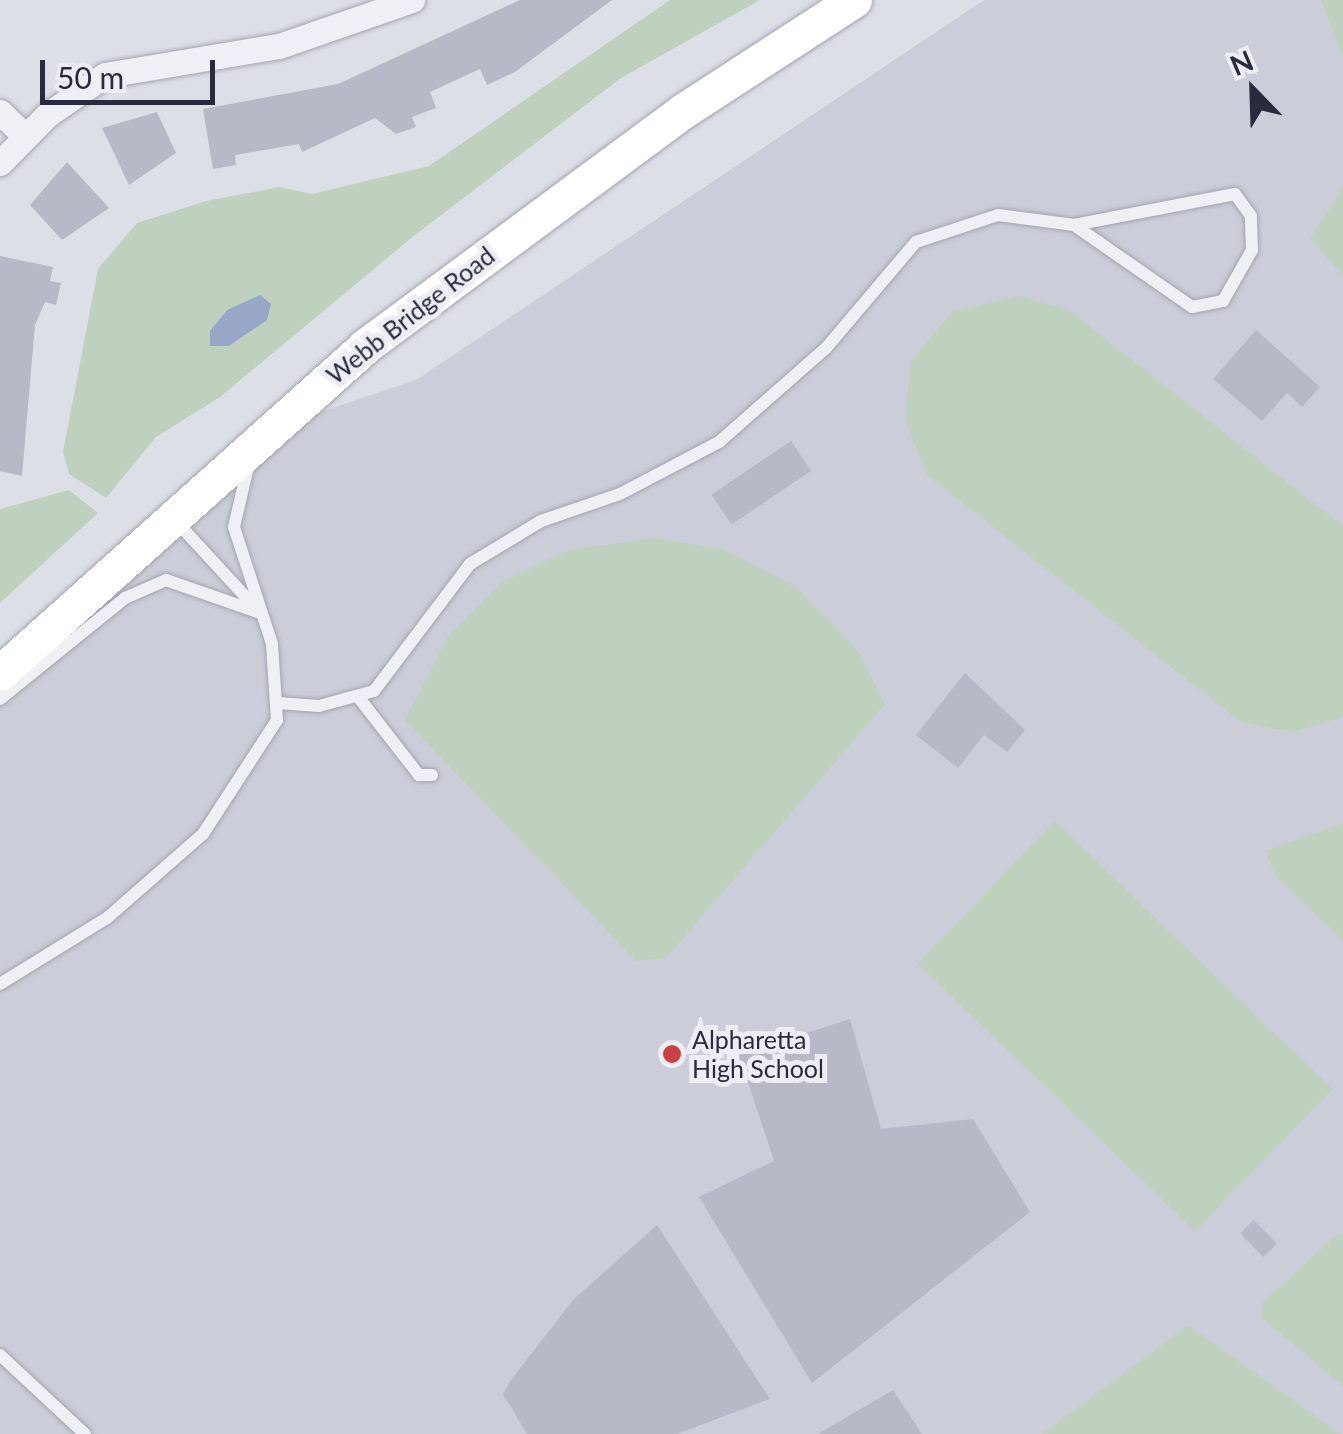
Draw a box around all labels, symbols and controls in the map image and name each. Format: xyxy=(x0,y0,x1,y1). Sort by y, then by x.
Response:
scale bar xyxy=(45,40,220,102)
north arrow xyxy=(1203,40,1303,140)
text: N xyxy=(1225,43,1258,82)
text: 50 m xyxy=(57,59,124,95)
street label: Webb Bridge Road xyxy=(320,240,500,390)
place label: Alpharetta High School xyxy=(692,1025,824,1084)
marker: Alpharetta High School xyxy=(661,1043,683,1065)

